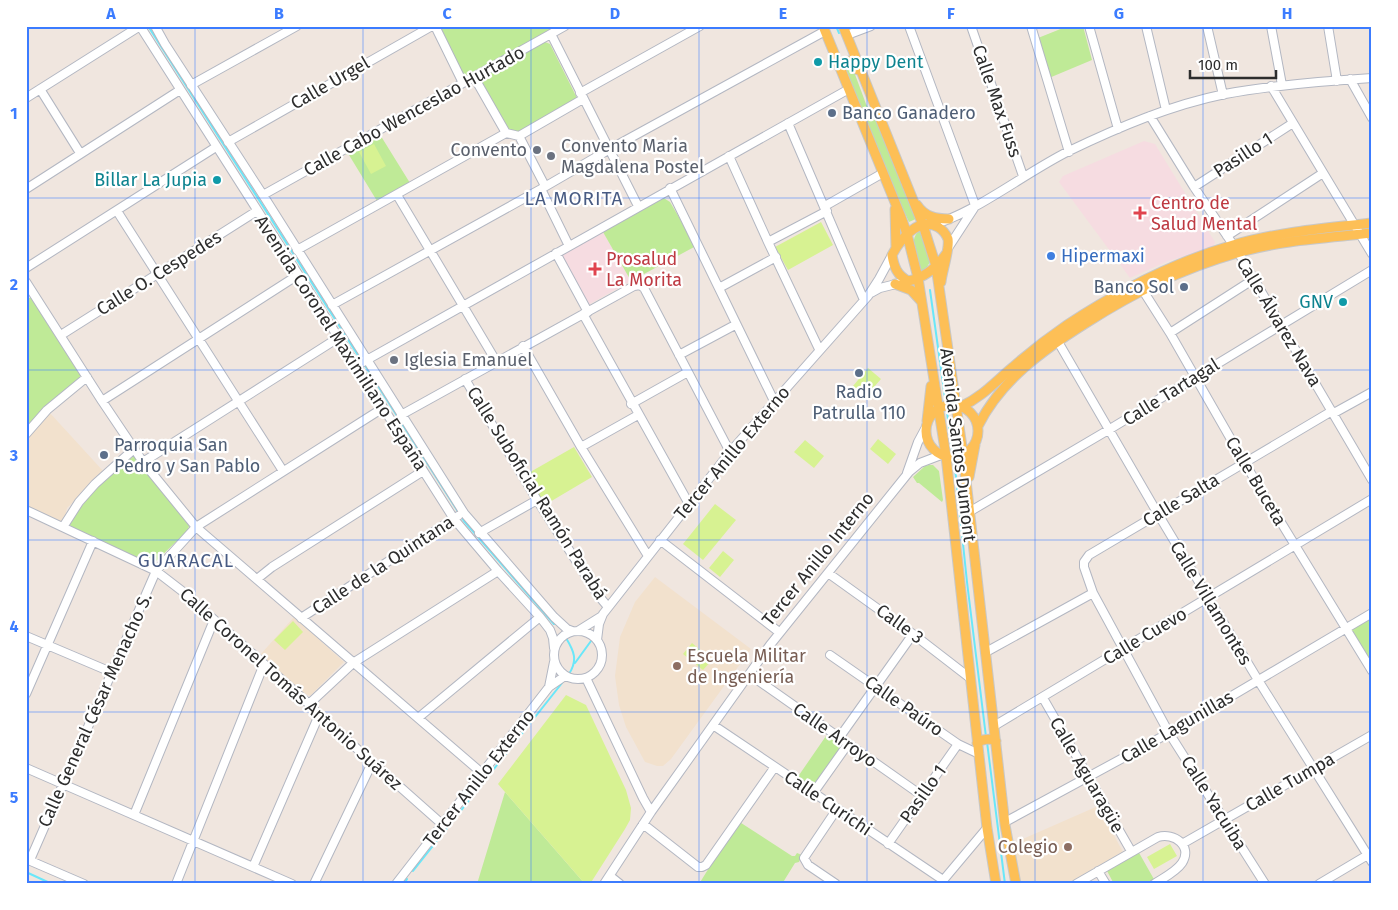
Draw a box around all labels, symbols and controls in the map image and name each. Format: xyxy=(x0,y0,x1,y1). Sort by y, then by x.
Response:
text: A xyxy=(105,4,116,23)
text: B xyxy=(274,4,284,23)
text: C xyxy=(442,4,452,23)
text: D xyxy=(610,4,620,23)
text: E xyxy=(779,4,787,23)
text: F xyxy=(947,4,955,23)
text: G xyxy=(1114,4,1124,23)
text: H xyxy=(1282,4,1292,23)
street label: Calle Cabo Wenceslao Hurtado xyxy=(300,41,528,181)
street label: Calle Max Fuss xyxy=(968,42,1026,160)
scale bar xyxy=(1190,48,1277,80)
place label: Happy Dent xyxy=(828,51,924,73)
street label: Calle Urgel xyxy=(287,52,373,114)
marker: Happy Dent xyxy=(812,56,824,68)
text: 100 m xyxy=(1198,56,1238,74)
place label: Banco Ganadero xyxy=(842,102,976,124)
text: 1 xyxy=(10,104,18,123)
marker: Banco Ganadero xyxy=(826,107,838,119)
street label: Pasillo 1 xyxy=(1209,128,1277,182)
place label: Convento Maria Magdalena Postel xyxy=(561,135,704,178)
place label: Convento xyxy=(450,139,527,161)
marker: Convento xyxy=(531,144,543,156)
marker: Convento Maria Magdalena Postel xyxy=(545,150,557,162)
place label: Billar La Jupia xyxy=(94,169,207,191)
marker: Billar La Jupia xyxy=(211,174,223,186)
district label: LA MORITA xyxy=(525,187,623,210)
place label: Centro de Salud Mental xyxy=(1151,192,1257,235)
marker: Centro de Salud Mental xyxy=(1133,206,1147,220)
street label: Avenida Coronel Maximiliano España xyxy=(250,211,432,475)
street label: Calle O. Cespedes xyxy=(92,226,226,320)
place label: Hipermaxi xyxy=(1061,245,1145,267)
place label: Prosalud La Morita xyxy=(606,248,682,291)
marker: Hipermaxi xyxy=(1045,250,1057,262)
street label: Calle Álvarez Nava xyxy=(1232,253,1327,391)
marker: Prosalud La Morita xyxy=(588,262,602,276)
text: 2 xyxy=(10,275,18,294)
place label: Banco Sol xyxy=(1094,276,1174,298)
marker: Banco Sol xyxy=(1178,281,1190,293)
place label: GNV xyxy=(1299,291,1333,313)
marker: GNV xyxy=(1337,296,1349,308)
street label: Avenida Santos Dumont xyxy=(935,347,981,544)
place label: Iglesia Emanuel xyxy=(404,349,532,371)
marker: Iglesia Emanuel xyxy=(388,354,400,366)
street label: Calle Tartagal xyxy=(1119,354,1223,430)
marker: Radio Patrulla 110 xyxy=(853,367,865,379)
street label: Tercer Anillo Externo xyxy=(669,381,795,525)
place label: Radio Patrulla 110 xyxy=(812,381,906,424)
street label: Calle Suboficial Ramón Parabá xyxy=(462,382,612,604)
street label: Calle Buceta xyxy=(1221,432,1291,530)
place label: Parroquia San Pedro y San Pablo xyxy=(114,434,260,477)
text: 3 xyxy=(9,446,18,465)
marker: Parroquia San Pedro y San Pablo xyxy=(98,449,110,461)
street label: Calle Salta xyxy=(1139,469,1223,531)
street label: Tercer Anillo Interno xyxy=(757,488,879,630)
street label: Calle de la Quintana xyxy=(308,511,458,619)
street label: Calle Villamontes xyxy=(1165,537,1257,669)
district label: GUARACAL xyxy=(138,549,234,572)
street label: Calle Coronel Tomás Antonio Suárez xyxy=(175,583,407,795)
street label: Calle General César Menacho S. xyxy=(33,589,157,831)
street label: Calle 3 xyxy=(872,599,928,649)
street label: Calle Cuevo xyxy=(1099,602,1191,670)
text: 4 xyxy=(9,617,19,636)
place label: Escuela Militar de Ingeniería xyxy=(687,645,806,688)
marker: Escuela Militar de Ingeniería xyxy=(671,660,683,672)
street label: Calle Paúro xyxy=(860,671,948,741)
street label: Calle Lagunillas xyxy=(1117,686,1237,768)
street label: Calle Arroyo xyxy=(789,698,881,772)
street label: Tercer Anillo Externo xyxy=(418,705,540,851)
street label: Calle Aguaragüe xyxy=(1045,713,1129,837)
street label: Calle Tumpa xyxy=(1241,748,1339,816)
street label: Calle Yacuiba xyxy=(1176,752,1252,854)
street label: Pasillo 1 xyxy=(895,761,951,827)
street label: Calle Curichi xyxy=(780,766,876,840)
text: 5 xyxy=(10,788,19,807)
place label: Colegio xyxy=(998,836,1058,858)
marker: Colegio xyxy=(1062,841,1074,853)

